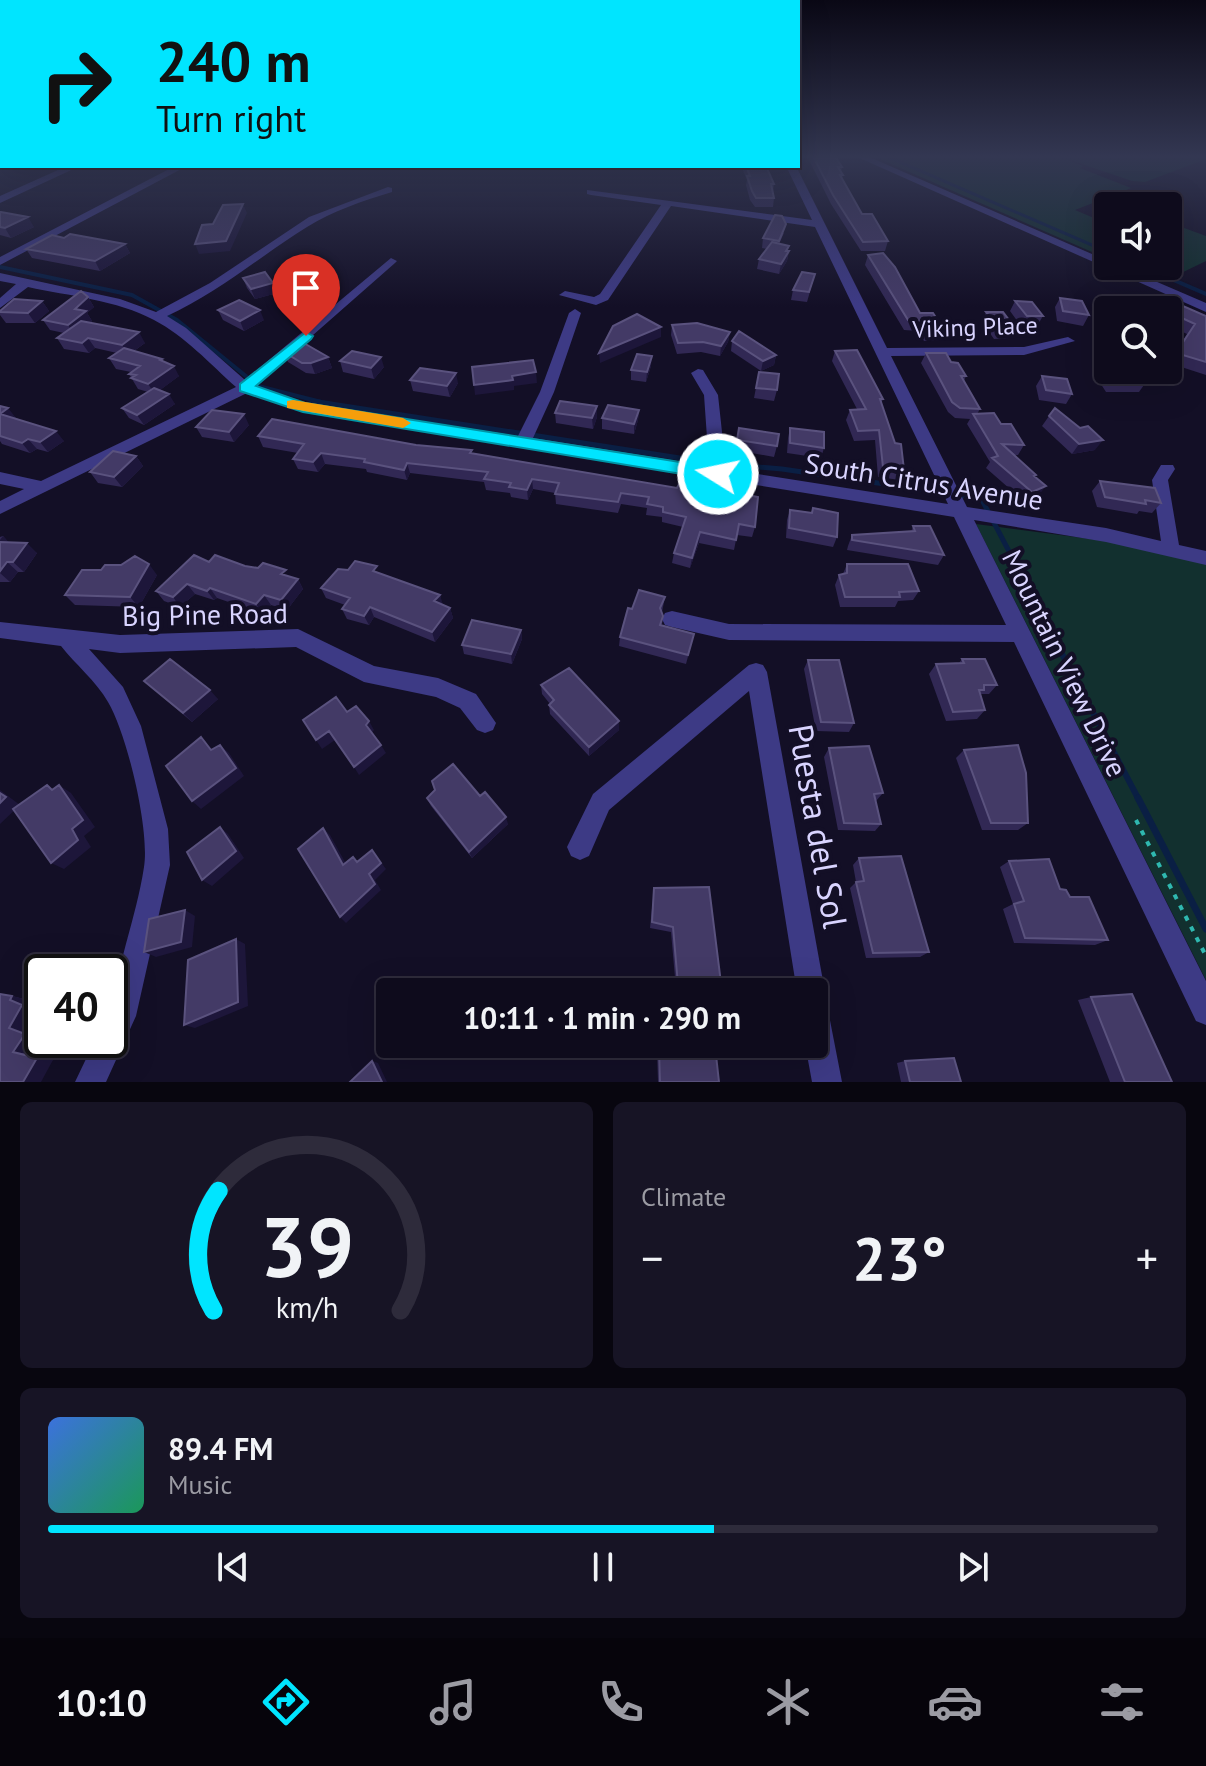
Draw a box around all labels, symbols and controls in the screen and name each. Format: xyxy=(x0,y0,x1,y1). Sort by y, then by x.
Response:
text: 240 m xyxy=(156,25,311,97)
icon: right xyxy=(24,32,128,136)
text: Turn right xyxy=(156,95,306,142)
map controls xyxy=(1094,192,1182,384)
button: sound xyxy=(1094,192,1182,280)
pin xyxy=(272,254,340,336)
icon: arrive xyxy=(284,266,328,310)
button: search xyxy=(1094,296,1182,384)
street label: Viking Place xyxy=(911,309,1038,345)
position arrow xyxy=(676,432,760,516)
street label: South Citrus Avenue xyxy=(802,444,1046,518)
street label: Mountain View Drive xyxy=(994,544,1136,782)
street label: Big Pine Road xyxy=(122,594,288,634)
street label: Puesta del Sol xyxy=(779,721,859,931)
speed limit sign: 40 xyxy=(24,954,128,1058)
text: 10:11 · 1 min · 290 m xyxy=(463,998,741,1037)
text: Climate xyxy=(641,1180,726,1213)
text: 39 xyxy=(259,1192,354,1300)
text: 23° xyxy=(852,1219,947,1297)
text: − xyxy=(641,1229,663,1286)
text: + xyxy=(1136,1229,1158,1286)
text: km/h xyxy=(275,1289,338,1326)
text: 89.4 FM xyxy=(168,1429,273,1468)
text: Music xyxy=(168,1468,232,1501)
icon: previous xyxy=(211,1545,255,1589)
icon: pause xyxy=(581,1545,625,1589)
icon: next xyxy=(951,1545,995,1589)
icon: directions xyxy=(258,1674,314,1730)
icon: music xyxy=(425,1674,481,1730)
icon: phone xyxy=(593,1674,649,1730)
icon: climate xyxy=(760,1674,816,1730)
icon: car xyxy=(927,1674,983,1730)
icon: filters xyxy=(1094,1674,1150,1730)
text: 10:10 xyxy=(56,1679,147,1726)

